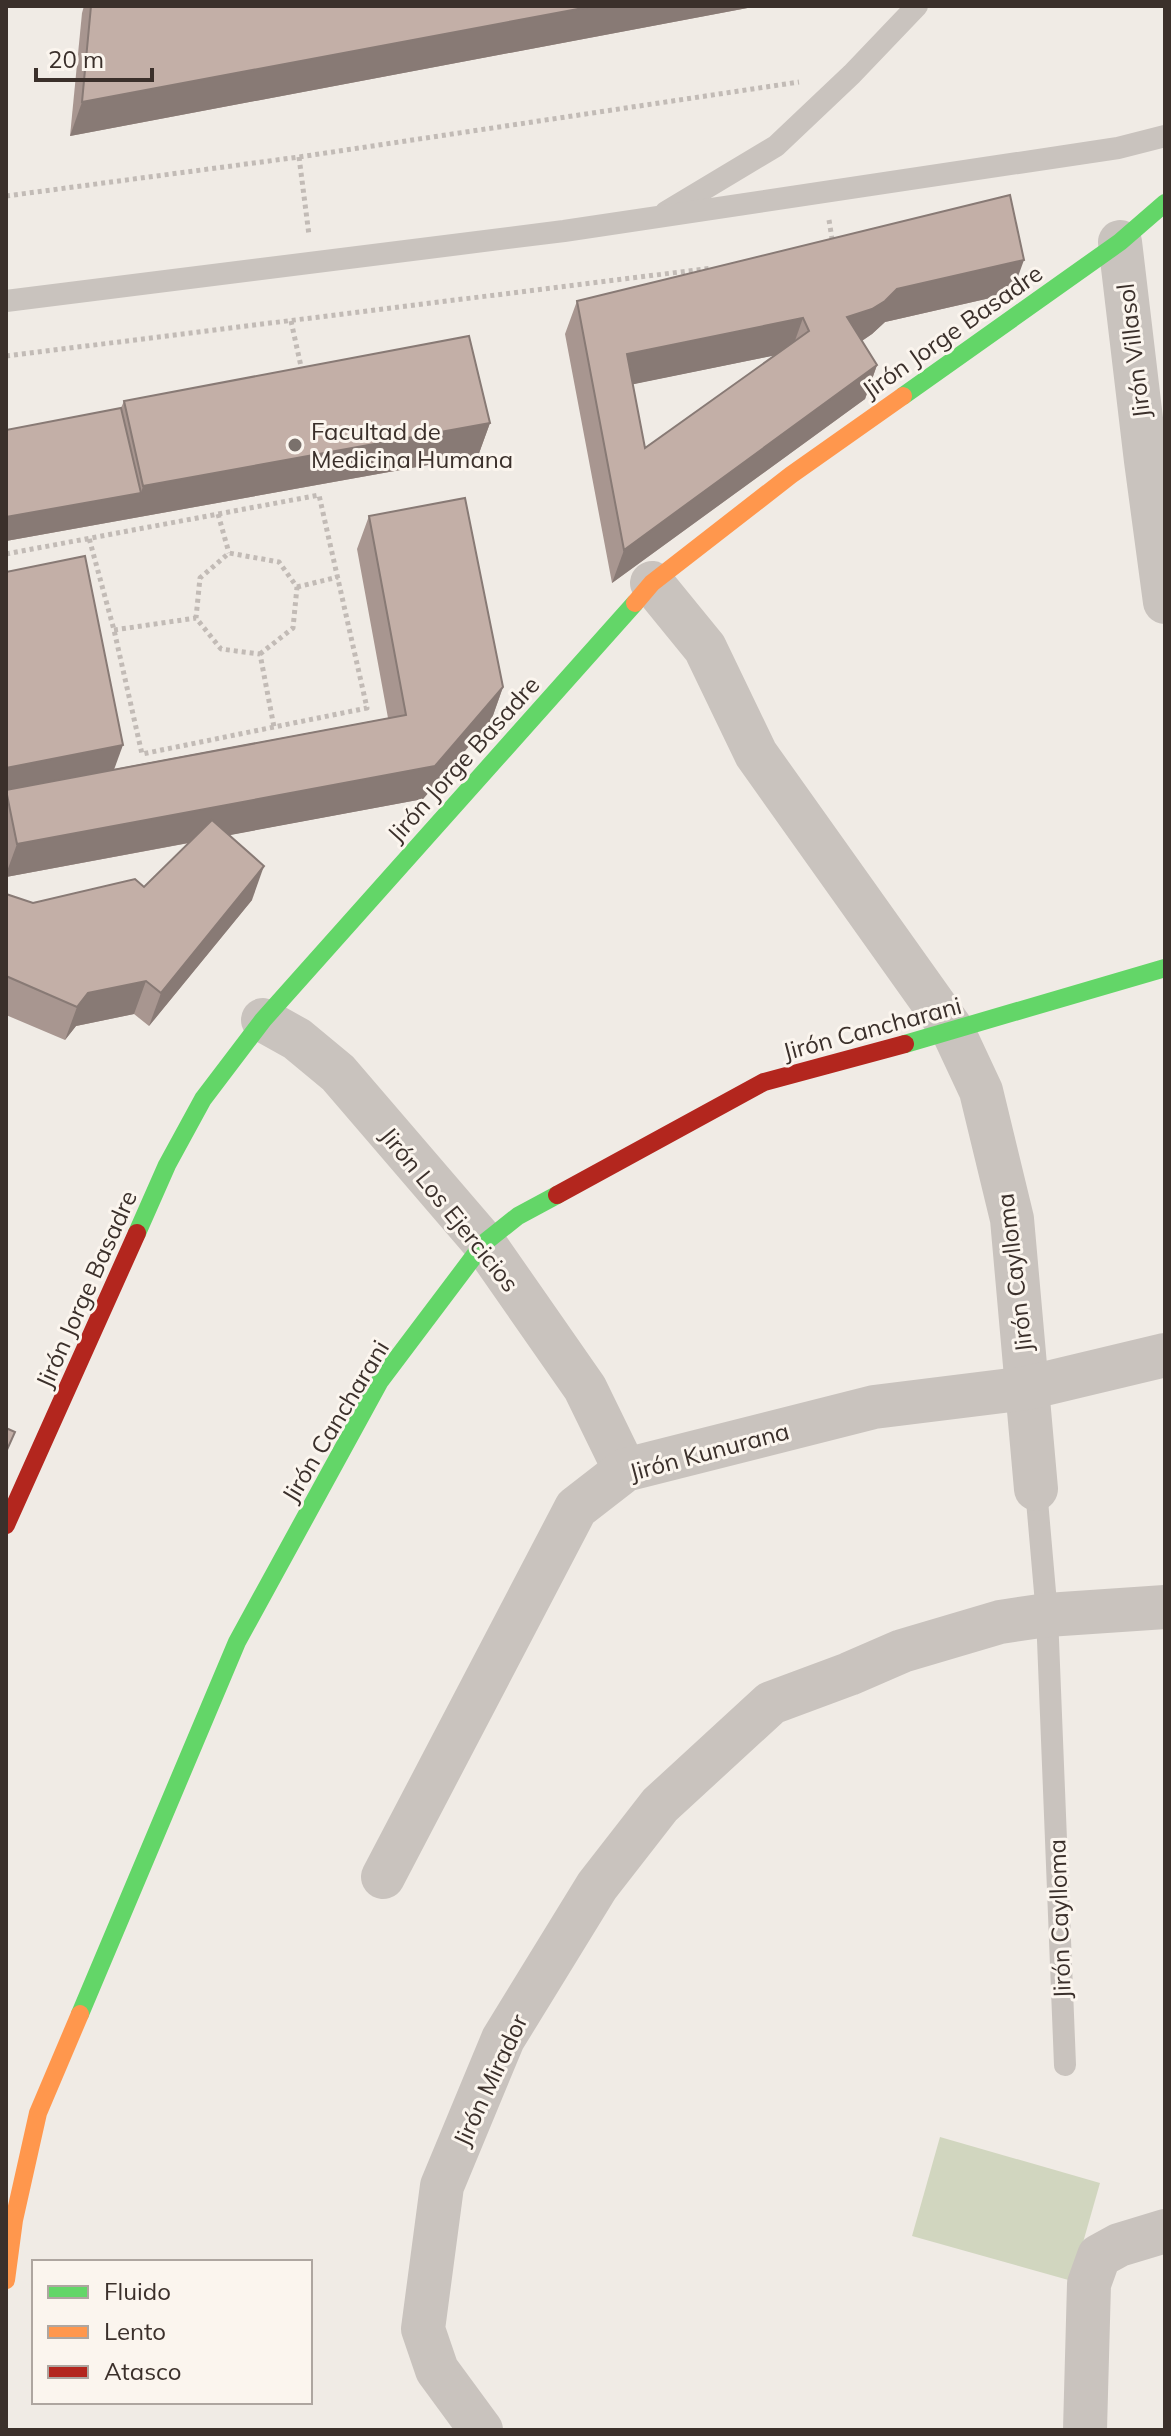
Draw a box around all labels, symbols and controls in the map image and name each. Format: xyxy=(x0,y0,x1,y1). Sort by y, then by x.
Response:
scale bar xyxy=(36,32,152,82)
text: 20 m xyxy=(48,44,104,74)
street label: Jirón Jorge Basadre xyxy=(856,258,1048,404)
street label: Jirón Villasol xyxy=(1110,282,1156,420)
place label: Facultad de Medicina Humana xyxy=(311,416,513,474)
marker: Facultad de Medicina Humana xyxy=(286,436,304,454)
street label: Jirón Jorge Basadre xyxy=(381,670,545,848)
street label: Jirón Cancharani xyxy=(779,990,965,1066)
street label: Jirón Los Ejercicios xyxy=(374,1121,526,1297)
street label: Jirón Jorge Basadre xyxy=(29,1186,143,1392)
street label: Jirón Caylloma xyxy=(989,1192,1039,1354)
street label: Jirón Cancharani xyxy=(275,1335,395,1507)
street label: Jirón Kunurana xyxy=(626,1415,792,1487)
street label: Jirón Caylloma xyxy=(1041,1839,1077,1999)
street label: Jirón Mirador xyxy=(446,2009,534,2151)
legend xyxy=(32,2260,312,2404)
text: Fluido xyxy=(104,2276,171,2306)
text: Lento xyxy=(104,2316,166,2346)
text: Atasco xyxy=(104,2356,181,2386)

